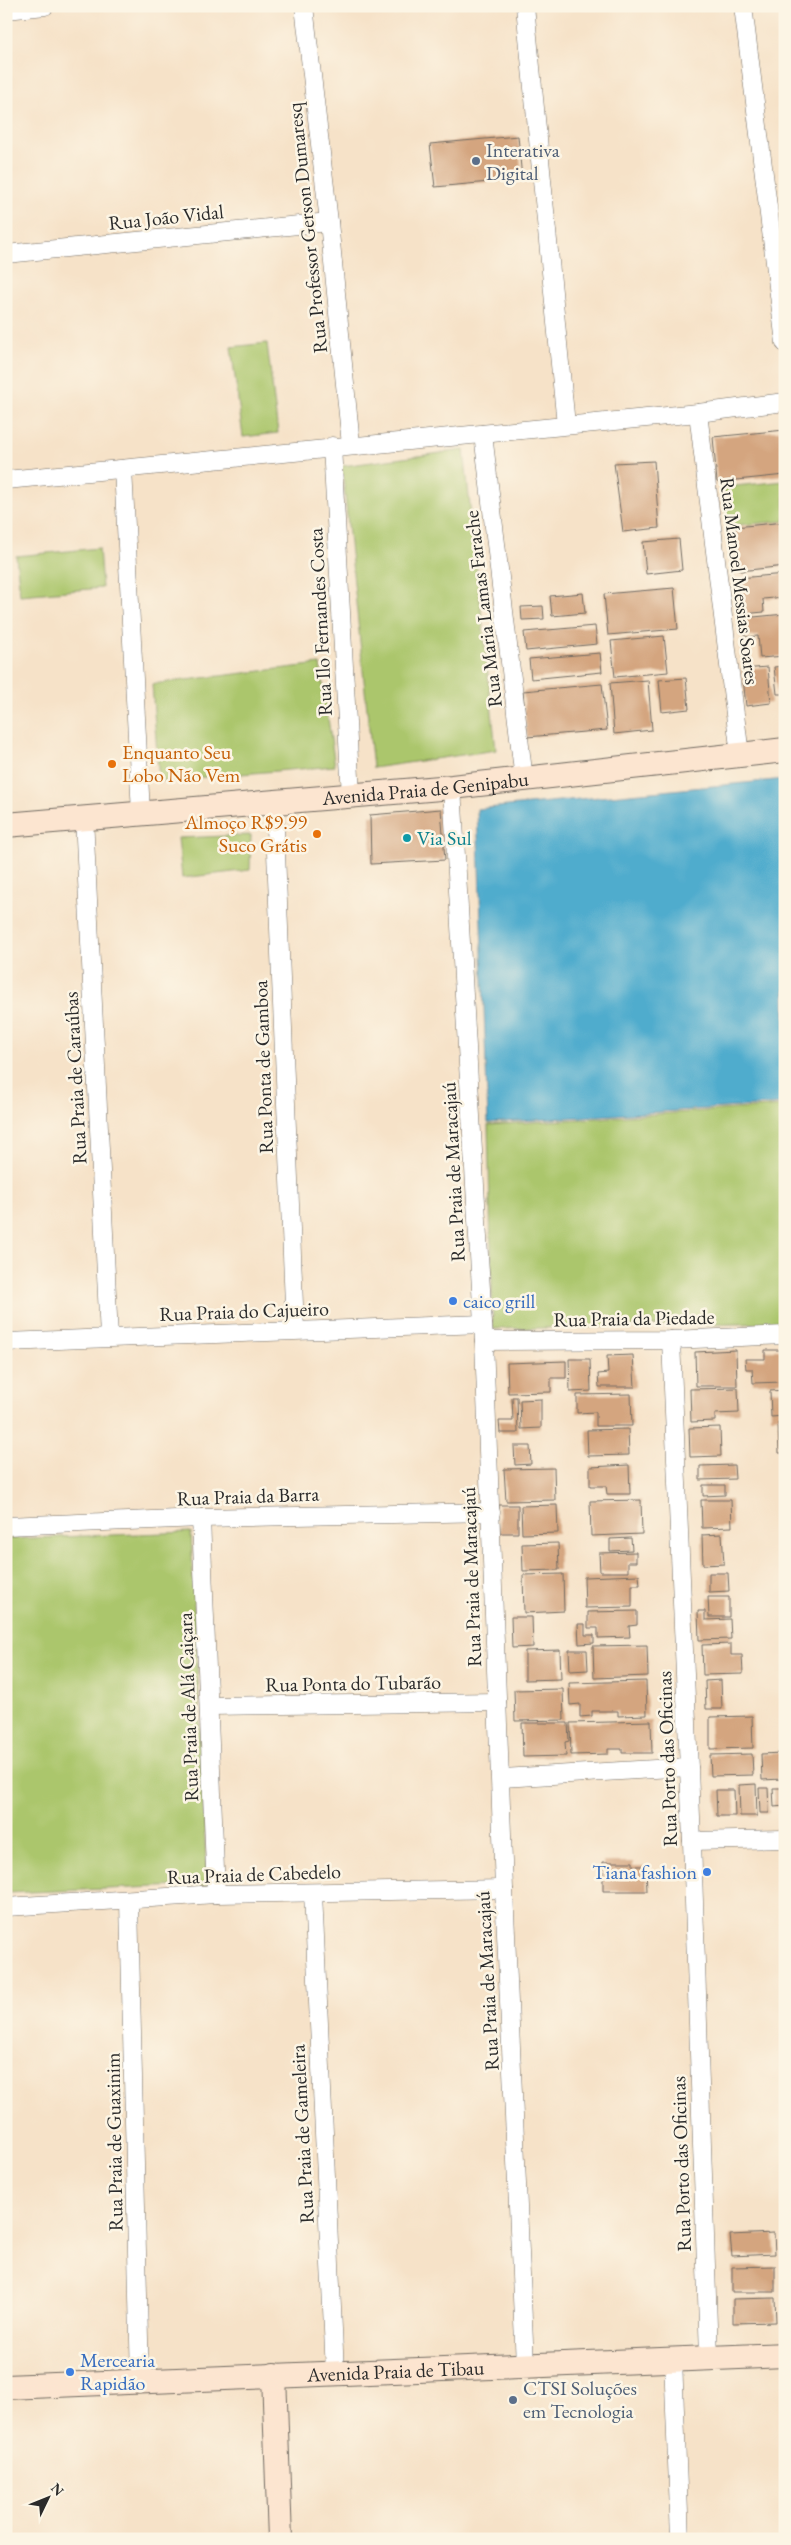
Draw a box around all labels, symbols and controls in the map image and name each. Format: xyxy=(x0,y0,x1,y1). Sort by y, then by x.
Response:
street label: Rua Professor Gerson Dumaresq xyxy=(281,101,333,355)
place label: Interativa Digital xyxy=(486,137,560,186)
marker: Interativa Digital xyxy=(470,155,482,167)
street label: Rua João Vidal xyxy=(107,198,225,236)
street label: Rua Manoel Messias Soares xyxy=(714,476,766,686)
street label: Rua Maria Lamas Farache xyxy=(458,509,508,709)
street label: Rua Ilo Fernandes Costa xyxy=(302,527,338,717)
place label: Enquanto Seu Lobo Não Vem xyxy=(122,739,241,788)
marker: Enquanto Seu Lobo Não Vem xyxy=(106,758,118,770)
street label: Avenida Praia de Genipabu xyxy=(320,766,530,811)
place label: Almoço R$9.99 Suco Grátis xyxy=(184,809,307,858)
place label: Via Sul xyxy=(417,825,472,851)
marker: Almoço R$9.99 Suco Grátis xyxy=(311,828,323,840)
marker: Via Sul xyxy=(401,832,413,844)
street label: Rua Ponta de Gamboa xyxy=(247,980,279,1154)
street label: Rua Praia de Caraúbas xyxy=(57,991,93,1165)
street label: Rua Praia de Maracajaú xyxy=(435,1081,471,1263)
place label: caico grill xyxy=(463,1288,535,1314)
street label: Rua Praia do Cajueiro xyxy=(159,1295,329,1327)
marker: caico grill xyxy=(447,1295,459,1307)
street label: Rua Praia da Piedade xyxy=(553,1304,715,1332)
street label: Rua Praia da Barra xyxy=(176,1481,320,1511)
street label: Rua Praia de Maracajaú xyxy=(455,1486,487,1668)
street label: Rua Praia de Alá Caiçara xyxy=(172,1612,204,1802)
street label: Rua Ponta do Tubarão xyxy=(265,1668,441,1698)
street label: Rua Porto das Oficinas xyxy=(651,1671,683,1847)
street label: Rua Praia de Cabedelo xyxy=(167,1858,341,1890)
place label: Tiana fashion xyxy=(592,1859,697,1885)
marker: Tiana fashion xyxy=(701,1866,713,1878)
street label: Rua Praia de Maracajaú xyxy=(469,1890,505,2072)
street label: Rua Praia de Gameleira xyxy=(284,2044,320,2224)
street label: Rua Praia de Guaxinim xyxy=(99,2052,129,2232)
street label: Rua Porto das Oficinas xyxy=(665,2076,697,2252)
place label: Mercearia Rapidão xyxy=(80,2347,155,2396)
street label: Avenida Praia de Tibau xyxy=(306,2354,485,2388)
marker: Mercearia Rapidão xyxy=(64,2366,76,2378)
place label: CTSI Soluções em Tecnologia xyxy=(523,2375,637,2424)
marker: CTSI Soluções em Tecnologia xyxy=(507,2394,519,2406)
north arrow xyxy=(22,2472,72,2522)
text: N xyxy=(47,2479,68,2500)

